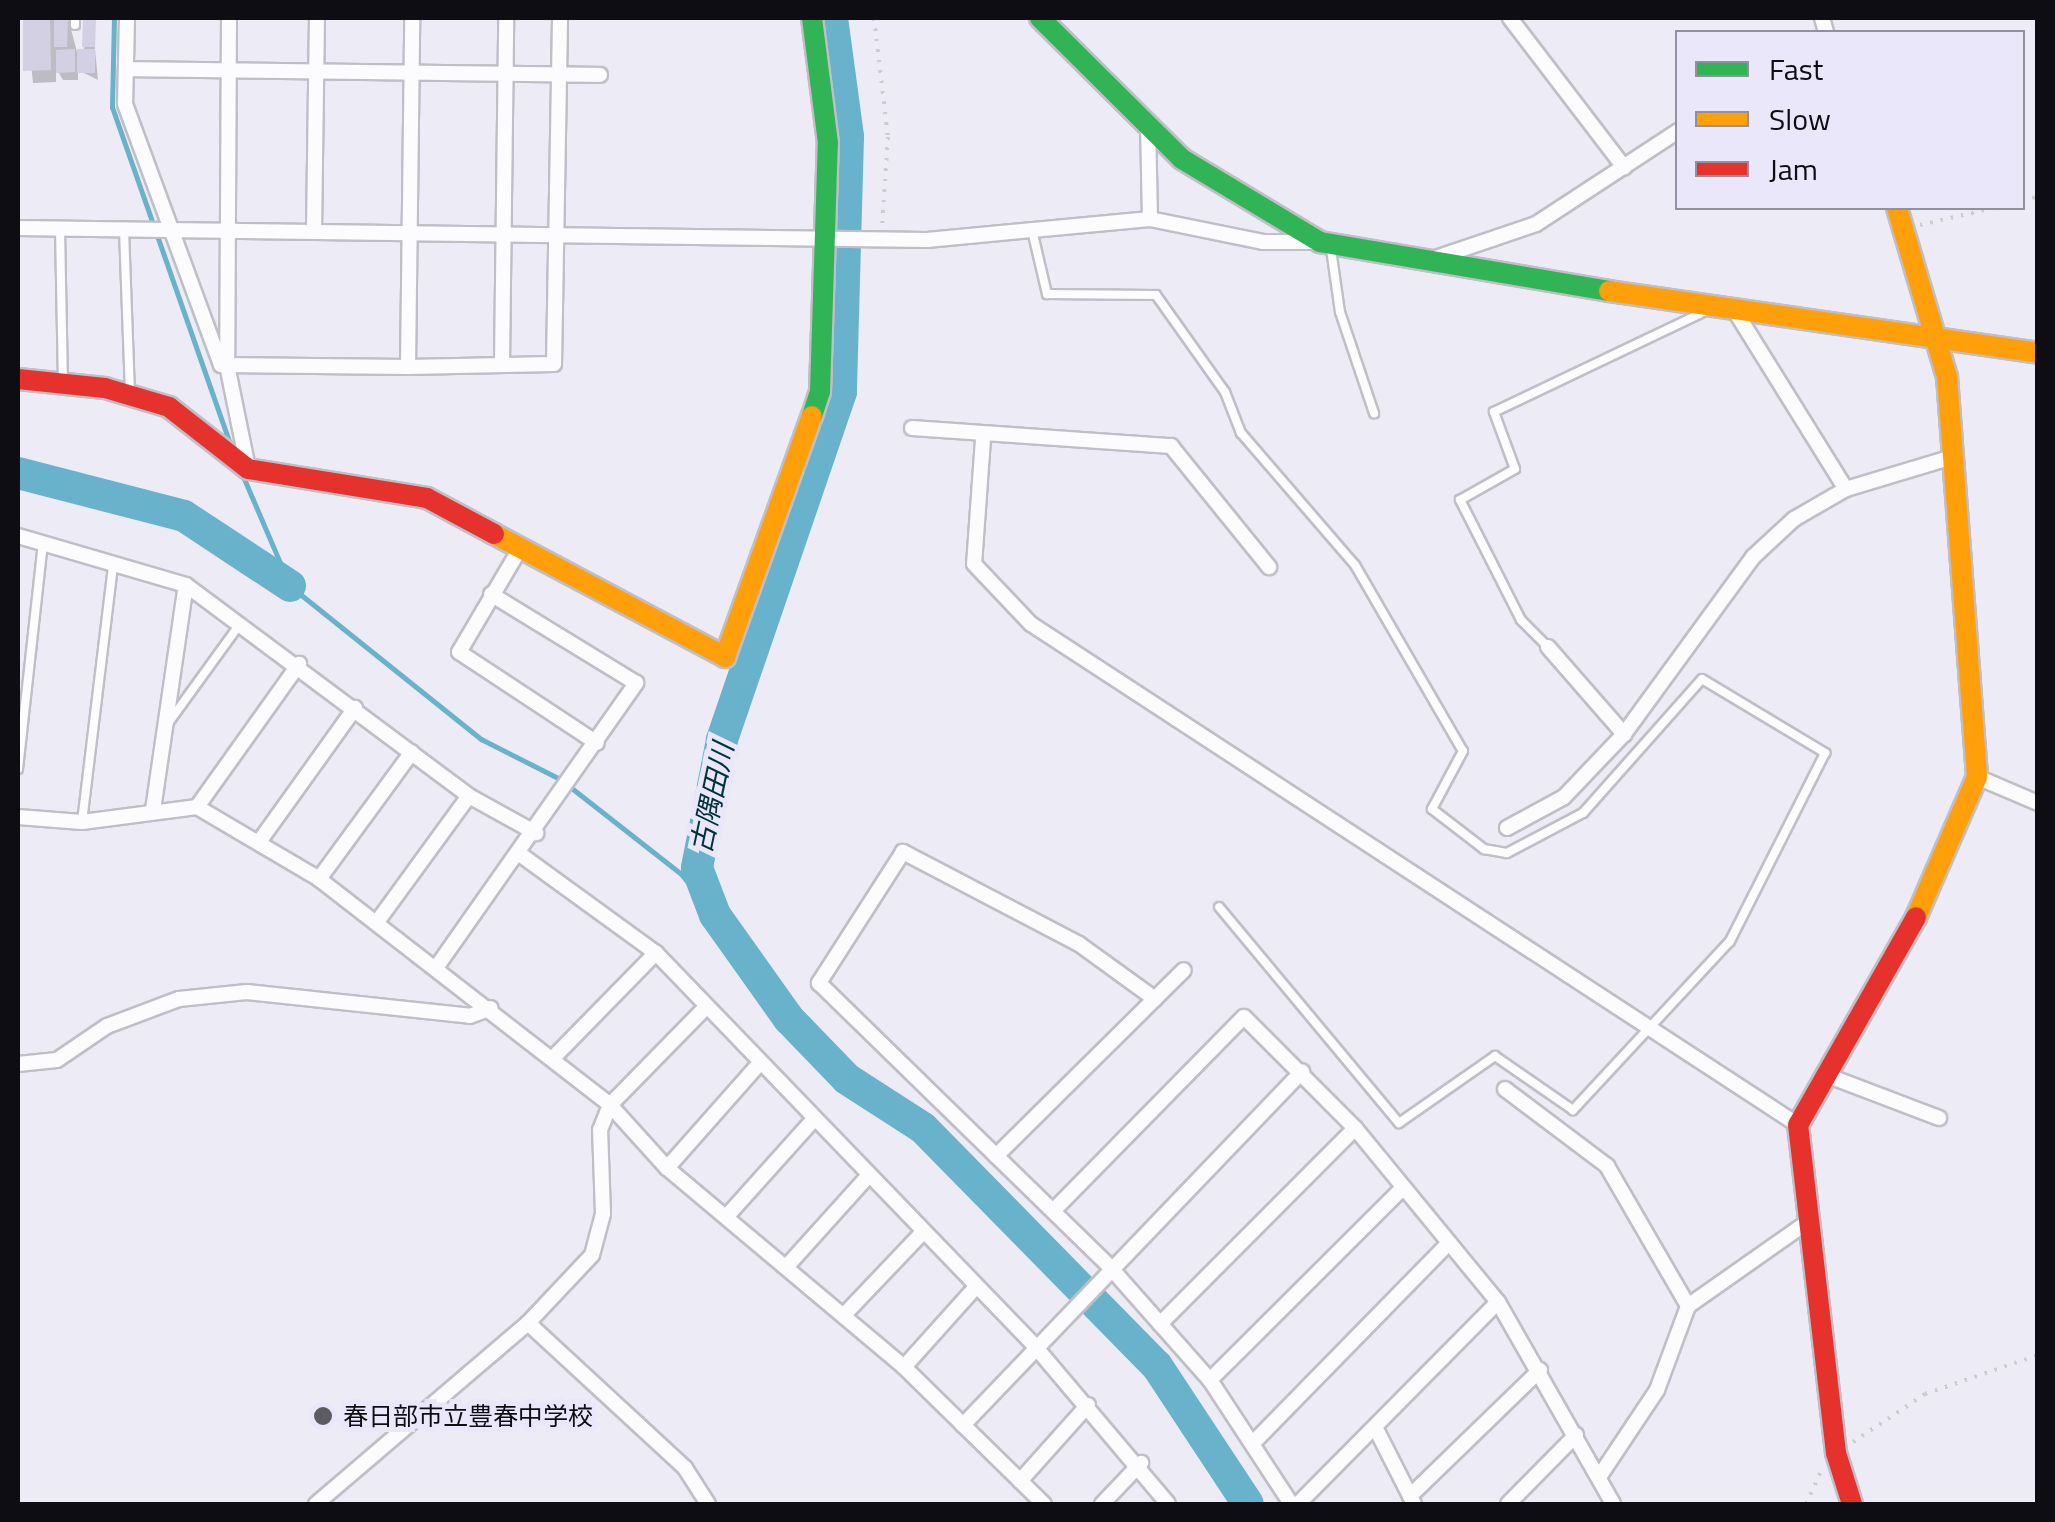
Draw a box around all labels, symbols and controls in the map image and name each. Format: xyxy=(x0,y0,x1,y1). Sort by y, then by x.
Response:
legend xyxy=(1675,30,2025,210)
text: Fast xyxy=(1769,46,1823,92)
text: Slow xyxy=(1769,96,1831,142)
text: Jam xyxy=(1769,146,1818,192)
water label: 古隅田川 xyxy=(684,740,740,856)
place label: 春日部市立豊春中学校 xyxy=(343,1401,593,1431)
marker: 春日部市立豊春中学校 xyxy=(312,1405,334,1427)

